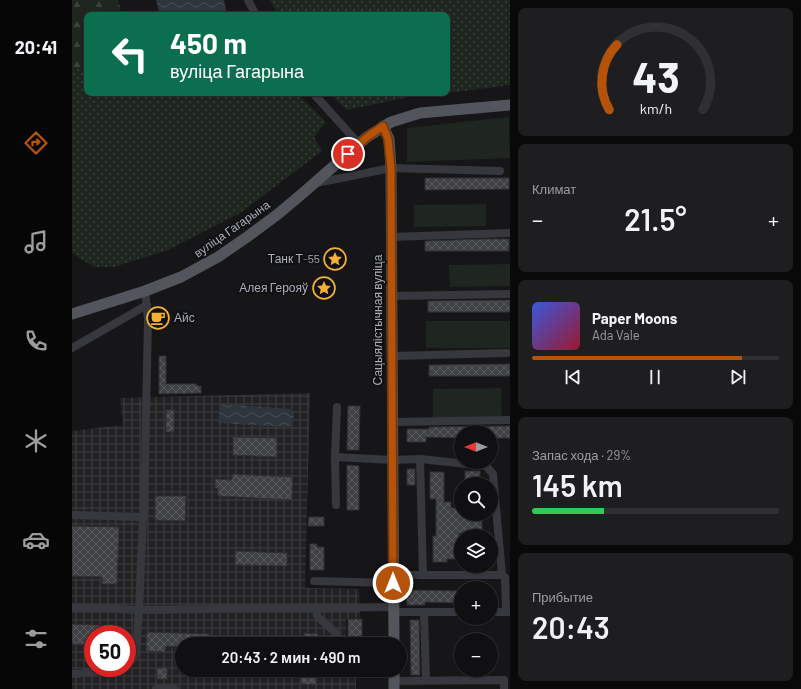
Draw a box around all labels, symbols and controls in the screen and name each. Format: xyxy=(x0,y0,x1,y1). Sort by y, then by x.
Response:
text: 450 m xyxy=(170,26,247,60)
icon: left xyxy=(104,28,156,80)
text: 20:41 xyxy=(15,36,57,58)
text: 43 xyxy=(632,51,679,101)
text: вуліца Гагарына xyxy=(170,60,304,82)
text: km/h xyxy=(639,100,672,117)
icon: directions xyxy=(22,129,50,157)
pin xyxy=(331,137,365,171)
icon: arrive xyxy=(337,143,359,165)
text: Климат xyxy=(532,181,576,197)
street label: вуліца Гагарына xyxy=(191,197,273,260)
text: 21.5° xyxy=(624,201,687,237)
text: − xyxy=(532,206,543,232)
text: + xyxy=(768,206,779,232)
icon: music xyxy=(22,228,50,256)
place icon: Танк Т-55 xyxy=(322,246,348,272)
place label: Танк Т-55 xyxy=(268,251,320,265)
street label: Сацыялістычная вуліца xyxy=(370,254,385,385)
place icon: Алея Герояў xyxy=(311,275,337,301)
place label: Алея Герояў xyxy=(239,280,308,295)
cafe icon: Айс xyxy=(145,305,171,331)
text: Paper Moons xyxy=(592,309,677,327)
place label: Айс xyxy=(174,310,195,324)
icon: phone xyxy=(22,327,50,355)
text: Ada Vale xyxy=(592,327,640,343)
icon: previous xyxy=(562,366,584,388)
icon: pause xyxy=(644,366,666,388)
icon: next xyxy=(727,366,749,388)
north arrow xyxy=(454,425,498,469)
map controls xyxy=(454,425,498,677)
icon: climate xyxy=(22,427,50,455)
text: Запас хода · 29% xyxy=(532,447,631,463)
text: 145 km xyxy=(532,467,623,503)
button: search xyxy=(454,477,498,521)
icon: car xyxy=(22,526,50,554)
button: layers xyxy=(454,529,498,573)
position arrow xyxy=(372,562,414,604)
button: + xyxy=(454,581,498,625)
text: Прибытие xyxy=(532,589,593,605)
text: 20:43 xyxy=(532,609,610,645)
icon: filters xyxy=(22,625,50,653)
speed limit sign: 50 xyxy=(84,625,136,677)
button: − xyxy=(454,633,498,677)
text: 20:43 · 2 мин · 490 m xyxy=(222,648,360,666)

